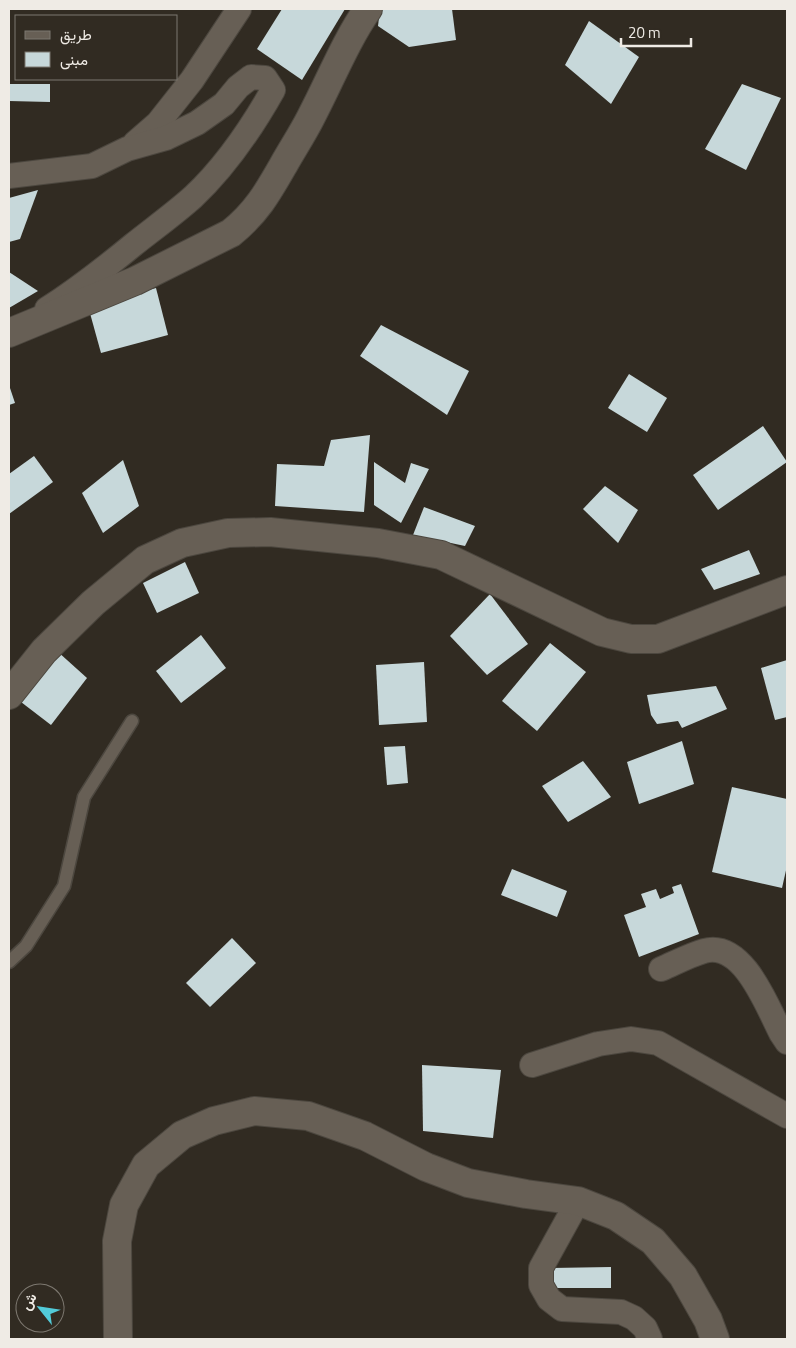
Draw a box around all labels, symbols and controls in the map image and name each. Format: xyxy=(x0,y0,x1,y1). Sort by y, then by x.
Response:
legend xyxy=(15,15,178,80)
scale bar xyxy=(621,15,691,47)
text: 20 m xyxy=(628,21,661,44)
text: طريق xyxy=(60,23,92,46)
text: مبنى xyxy=(60,48,88,71)
north arrow xyxy=(15,1283,65,1333)
text: ش xyxy=(15,1289,42,1314)

